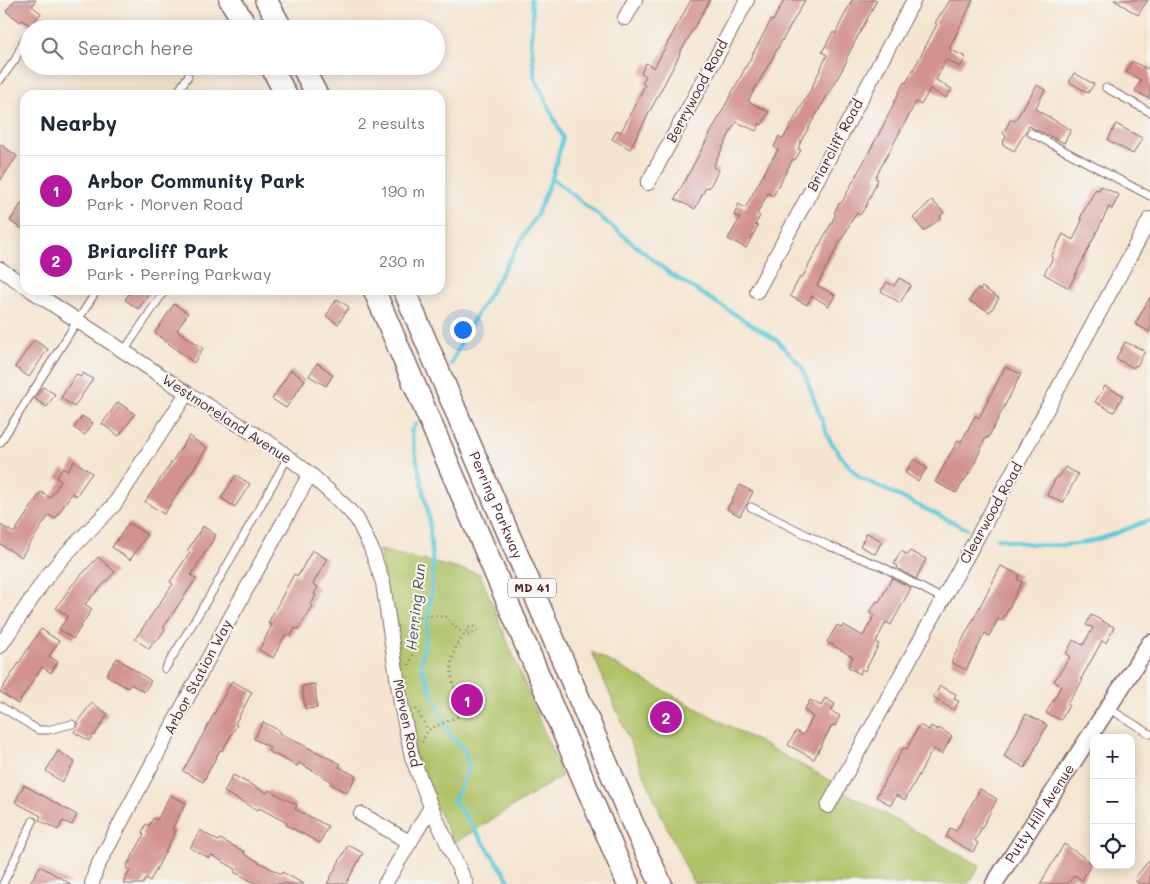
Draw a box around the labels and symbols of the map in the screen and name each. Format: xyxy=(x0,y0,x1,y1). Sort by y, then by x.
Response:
street label: Berrywood Road xyxy=(661,36,732,146)
street label: Briarcliff Road xyxy=(802,95,867,194)
your location xyxy=(450,317,476,343)
street label: Westmoreland Avenue xyxy=(159,370,296,468)
street label: Perring Parkway xyxy=(465,448,528,561)
street label: Clearwood Road xyxy=(955,458,1026,567)
water label: Herring Run xyxy=(400,562,430,651)
road number: MD 41 xyxy=(508,578,556,598)
street label: Arbor Station Way xyxy=(159,616,236,738)
street label: Morven Road xyxy=(389,677,426,769)
pin: 1 xyxy=(451,681,483,719)
pin: 2 xyxy=(650,698,682,736)
street label: Putty Hill Avenue xyxy=(1000,760,1078,867)

